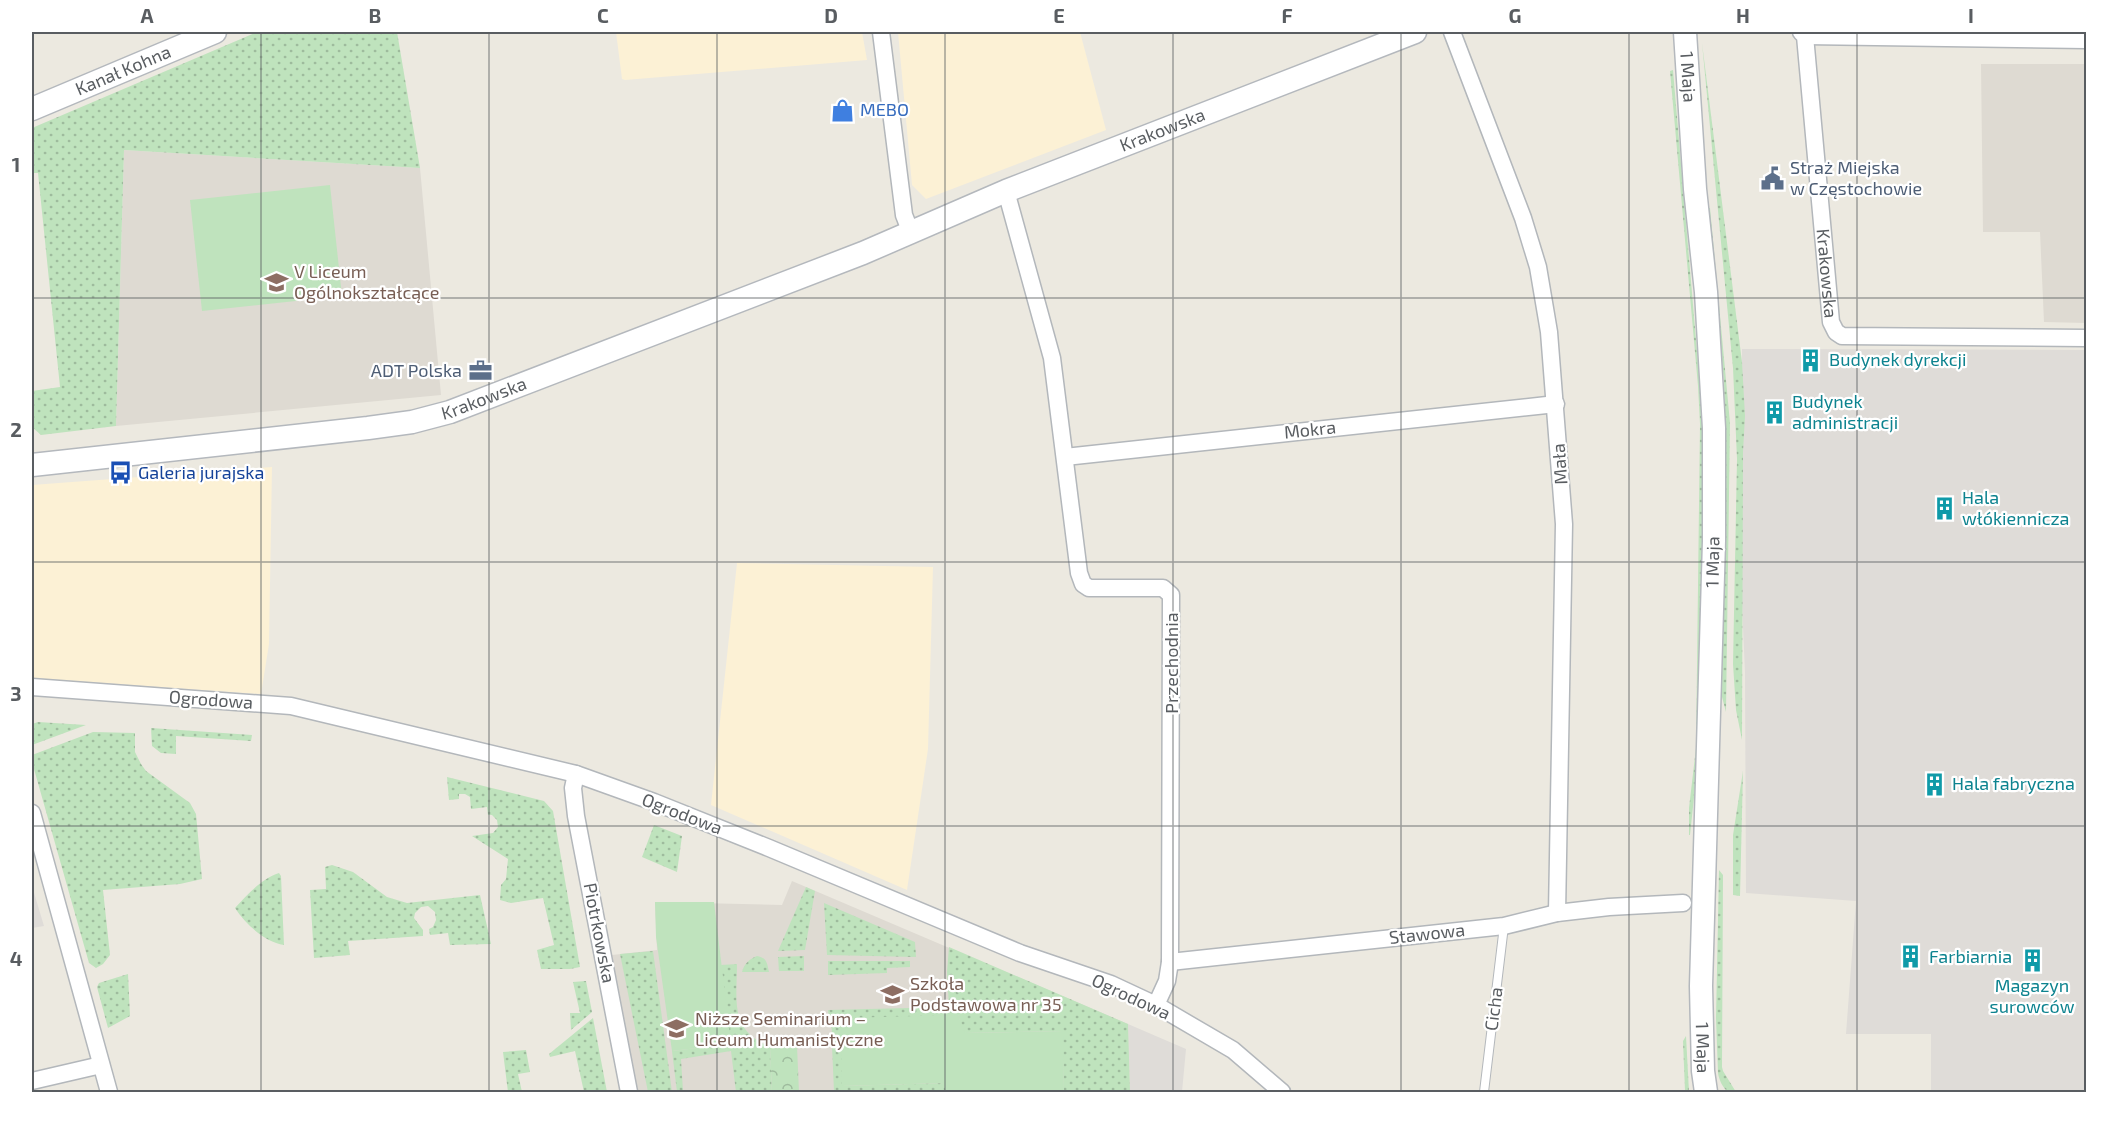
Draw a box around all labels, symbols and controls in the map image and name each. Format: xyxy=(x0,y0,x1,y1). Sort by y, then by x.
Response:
text: A xyxy=(140,3,154,27)
text: B xyxy=(369,3,381,27)
text: C xyxy=(597,3,609,27)
text: D xyxy=(824,3,838,27)
text: E xyxy=(1053,3,1065,27)
text: F xyxy=(1281,3,1293,27)
text: G xyxy=(1509,3,1521,27)
text: H xyxy=(1736,3,1750,27)
text: I xyxy=(1968,3,1974,27)
street label: Kanał Kohna xyxy=(72,40,174,100)
street label: 1 Maja xyxy=(1676,51,1701,103)
shop icon: MEBO xyxy=(829,97,855,123)
place label: MEBO xyxy=(860,98,909,120)
street label: Krakowska xyxy=(1116,103,1208,156)
text: 1 xyxy=(12,152,20,176)
place label: Straż Miejska w Częstochowie xyxy=(1790,156,1922,199)
public building icon: Straż Miejska w Częstochowie xyxy=(1759,165,1785,191)
street label: Krakowska xyxy=(1813,228,1843,319)
place label: V Liceum Ogólnokształcące xyxy=(294,260,439,303)
school or university icon: V Liceum Ogólnokształcące xyxy=(263,269,289,295)
building icon: Budynek dyrekcji xyxy=(1798,347,1824,373)
place label: Budynek dyrekcji xyxy=(1829,348,1967,370)
office icon: ADT Polska xyxy=(467,358,493,384)
place label: ADT Polska xyxy=(371,359,462,381)
street label: Krakowska xyxy=(439,372,529,424)
place label: Budynek administracji xyxy=(1792,390,1898,433)
building icon: Budynek administracji xyxy=(1761,399,1787,425)
street label: Mokra xyxy=(1283,415,1337,443)
text: 2 xyxy=(10,417,22,441)
street label: Mała xyxy=(1547,443,1571,486)
bus stop icon: Galeria jurajska xyxy=(107,460,133,486)
place label: Galeria jurajska xyxy=(138,461,264,483)
place label: Hala włókiennicza xyxy=(1962,486,2070,529)
building icon: Hala włókiennicza xyxy=(1931,495,1957,521)
street label: 1 Maja xyxy=(1701,536,1723,588)
street label: Przechodnia xyxy=(1160,612,1182,714)
text: 3 xyxy=(10,681,22,705)
street label: Ogrodowa xyxy=(168,685,254,713)
building icon: Hala fabryczna xyxy=(1921,771,1947,797)
place label: Hala fabryczna xyxy=(1952,772,2075,794)
street label: Ogrodowa xyxy=(639,788,726,838)
street label: Piotrkowska xyxy=(580,881,620,985)
street label: Stawowa xyxy=(1388,918,1466,948)
building icon: Farbiarnia xyxy=(1898,944,1924,970)
place label: Farbiarnia xyxy=(1929,945,2012,967)
text: 4 xyxy=(10,946,23,970)
building icon: Magazyn surowców xyxy=(2019,947,2045,973)
street label: Ogrodowa xyxy=(1089,968,1174,1024)
place label: Szkoła Podstawowa nr 35 xyxy=(910,972,1062,1015)
place label: Magazyn surowców xyxy=(1990,974,2075,1017)
school or university icon: Szkoła Podstawowa nr 35 xyxy=(879,981,905,1007)
street label: Cicha xyxy=(1479,986,1507,1032)
place label: Niższe Seminarium – Liceum Humanistyczne xyxy=(695,1007,883,1050)
school or university icon: Niższe Seminarium – Liceum Humanistyczne xyxy=(664,1016,690,1042)
street label: 1 Maja xyxy=(1692,1022,1715,1074)

